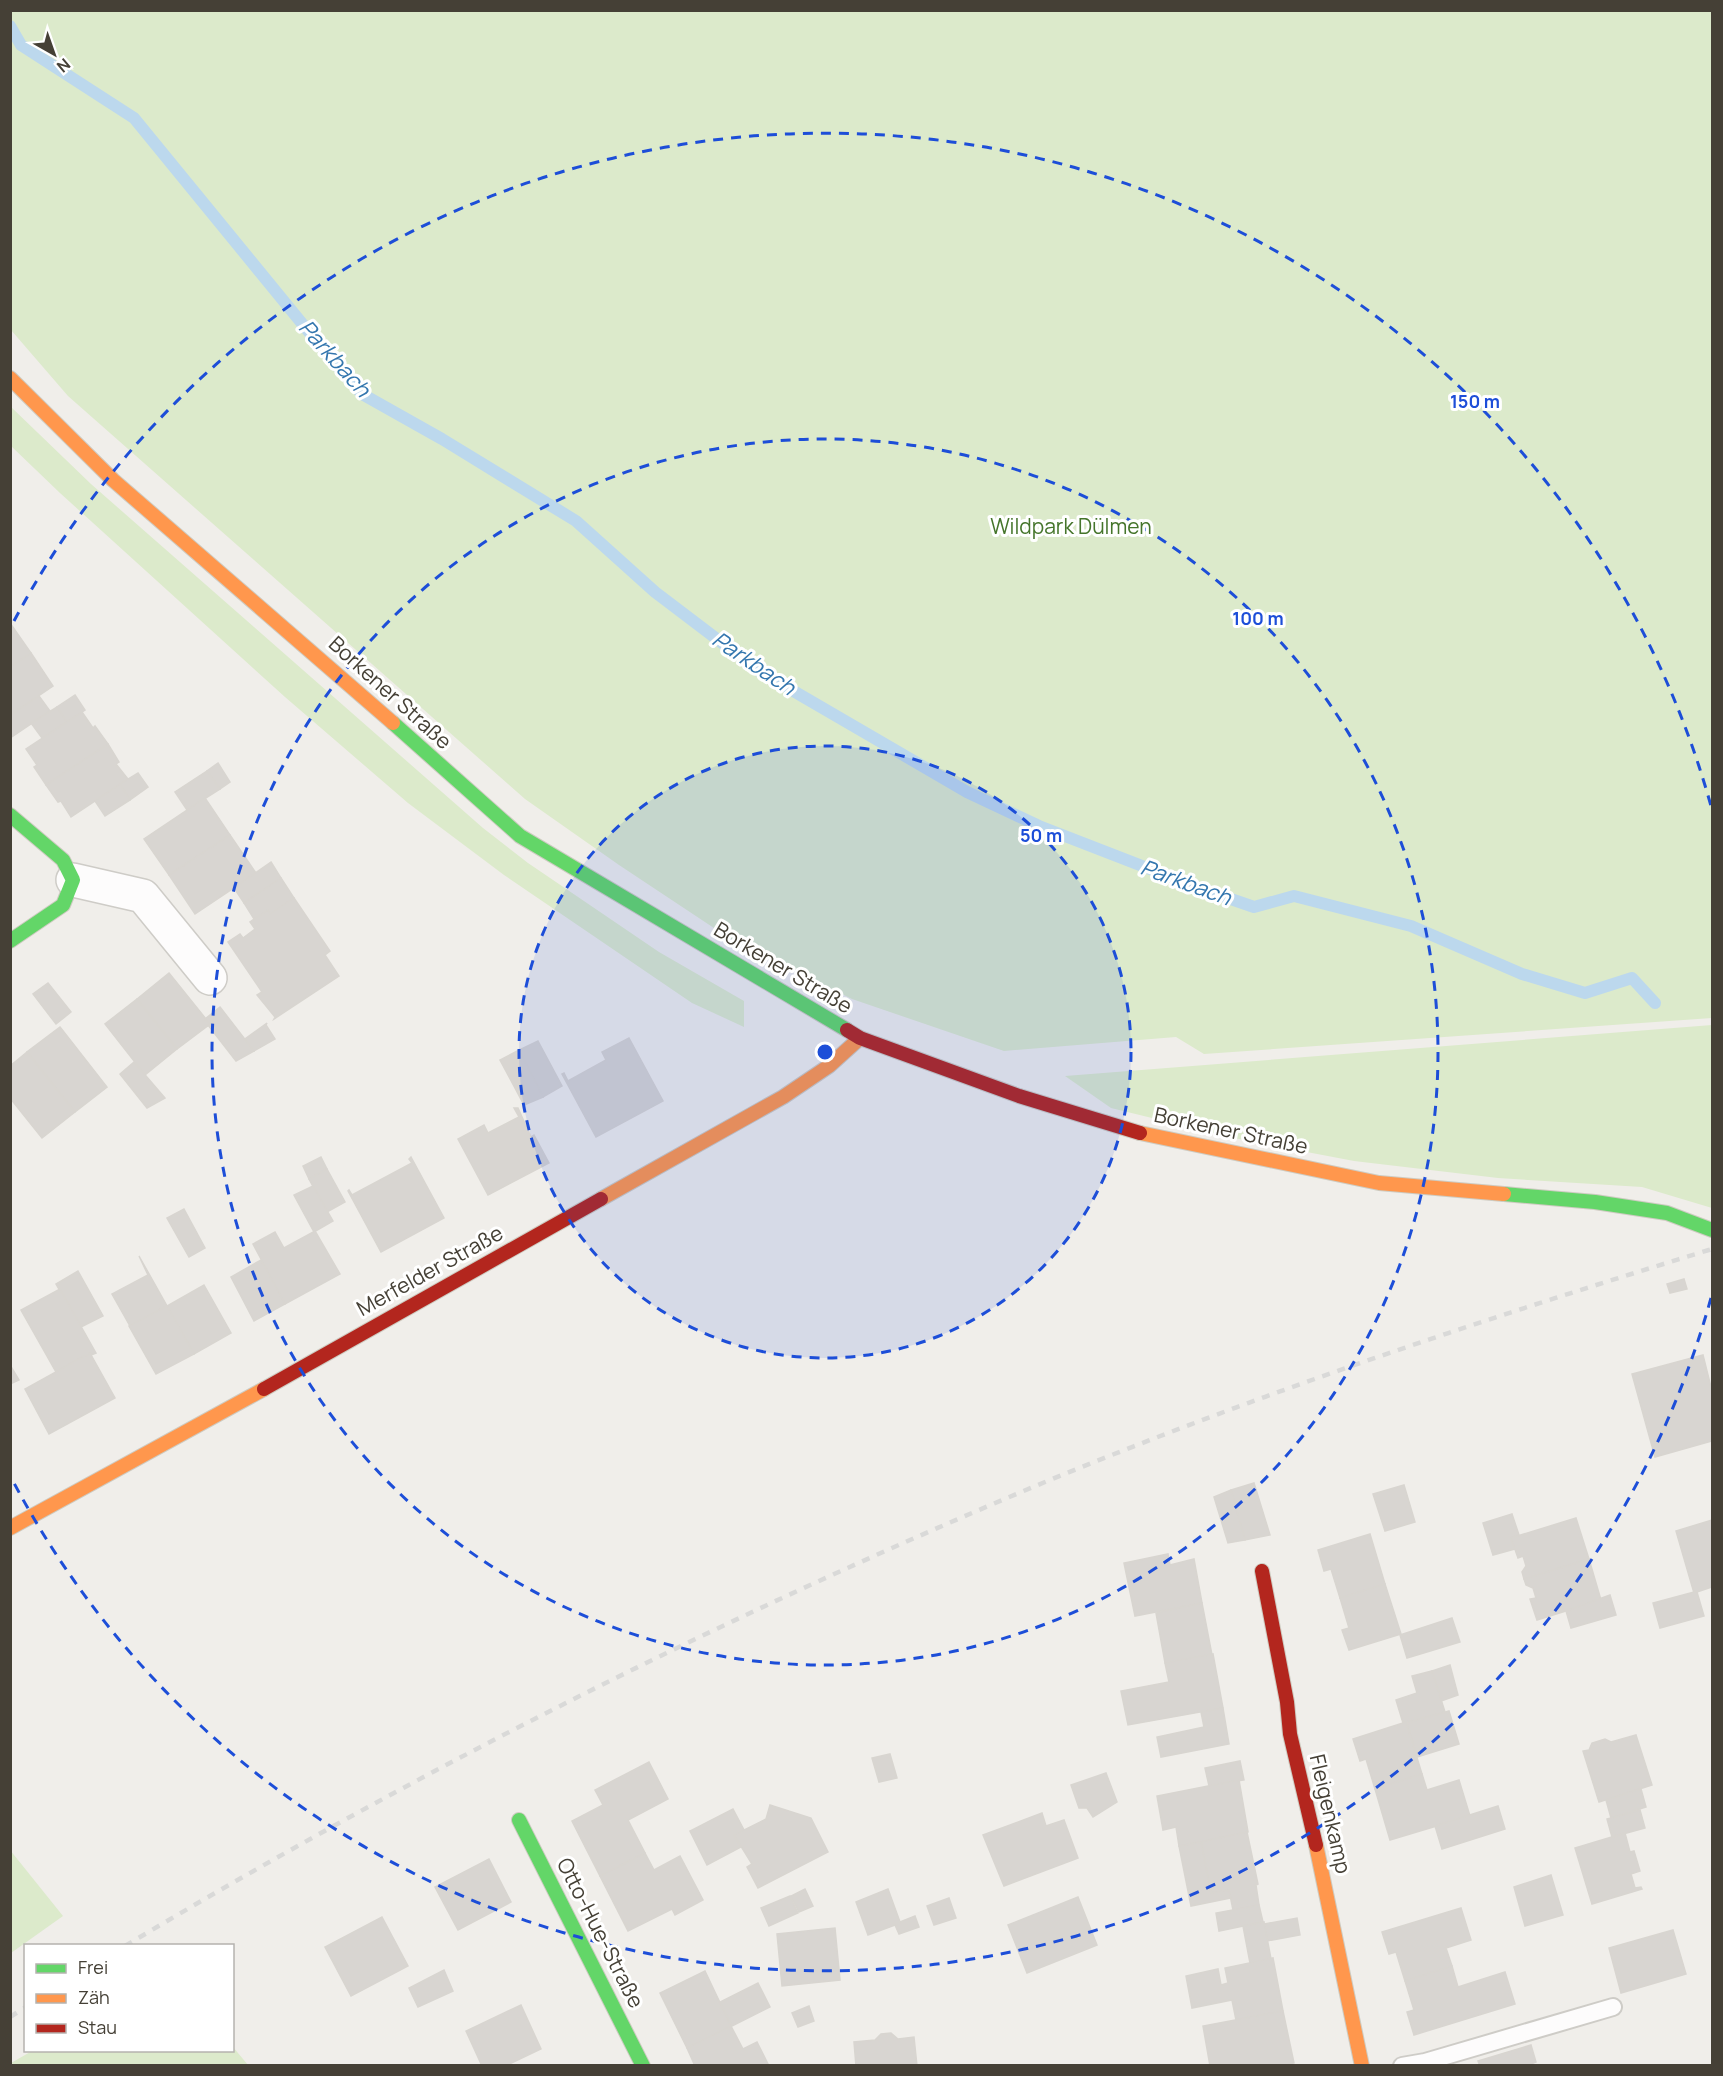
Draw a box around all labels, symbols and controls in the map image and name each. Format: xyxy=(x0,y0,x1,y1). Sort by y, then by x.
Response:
north arrow xyxy=(24,24,84,84)
text: N xyxy=(52,53,75,78)
water label: Parkbach xyxy=(292,313,378,404)
text: 150 m xyxy=(1450,389,1500,413)
park label: Wildpark Dülmen xyxy=(990,512,1152,540)
text: 100 m xyxy=(1232,606,1284,630)
water label: Parkbach xyxy=(707,624,802,702)
street label: Borkener Straße xyxy=(323,629,458,755)
text: 50 m xyxy=(1020,823,1062,847)
water label: Parkbach xyxy=(1137,852,1236,913)
street label: Borkener Straße xyxy=(709,915,858,1019)
centre of rings xyxy=(815,1042,835,1062)
street label: Borkener Straße xyxy=(1152,1100,1311,1160)
street label: Merfelder Straße xyxy=(351,1218,508,1322)
street label: Fleigenkamp xyxy=(1304,1751,1358,1876)
street label: Otto-Hue-Straße xyxy=(551,1853,651,2012)
legend xyxy=(24,1944,234,2052)
text: Frei xyxy=(78,1955,108,1979)
text: Zäh xyxy=(78,1985,110,2009)
text: Stau xyxy=(78,2015,117,2039)

